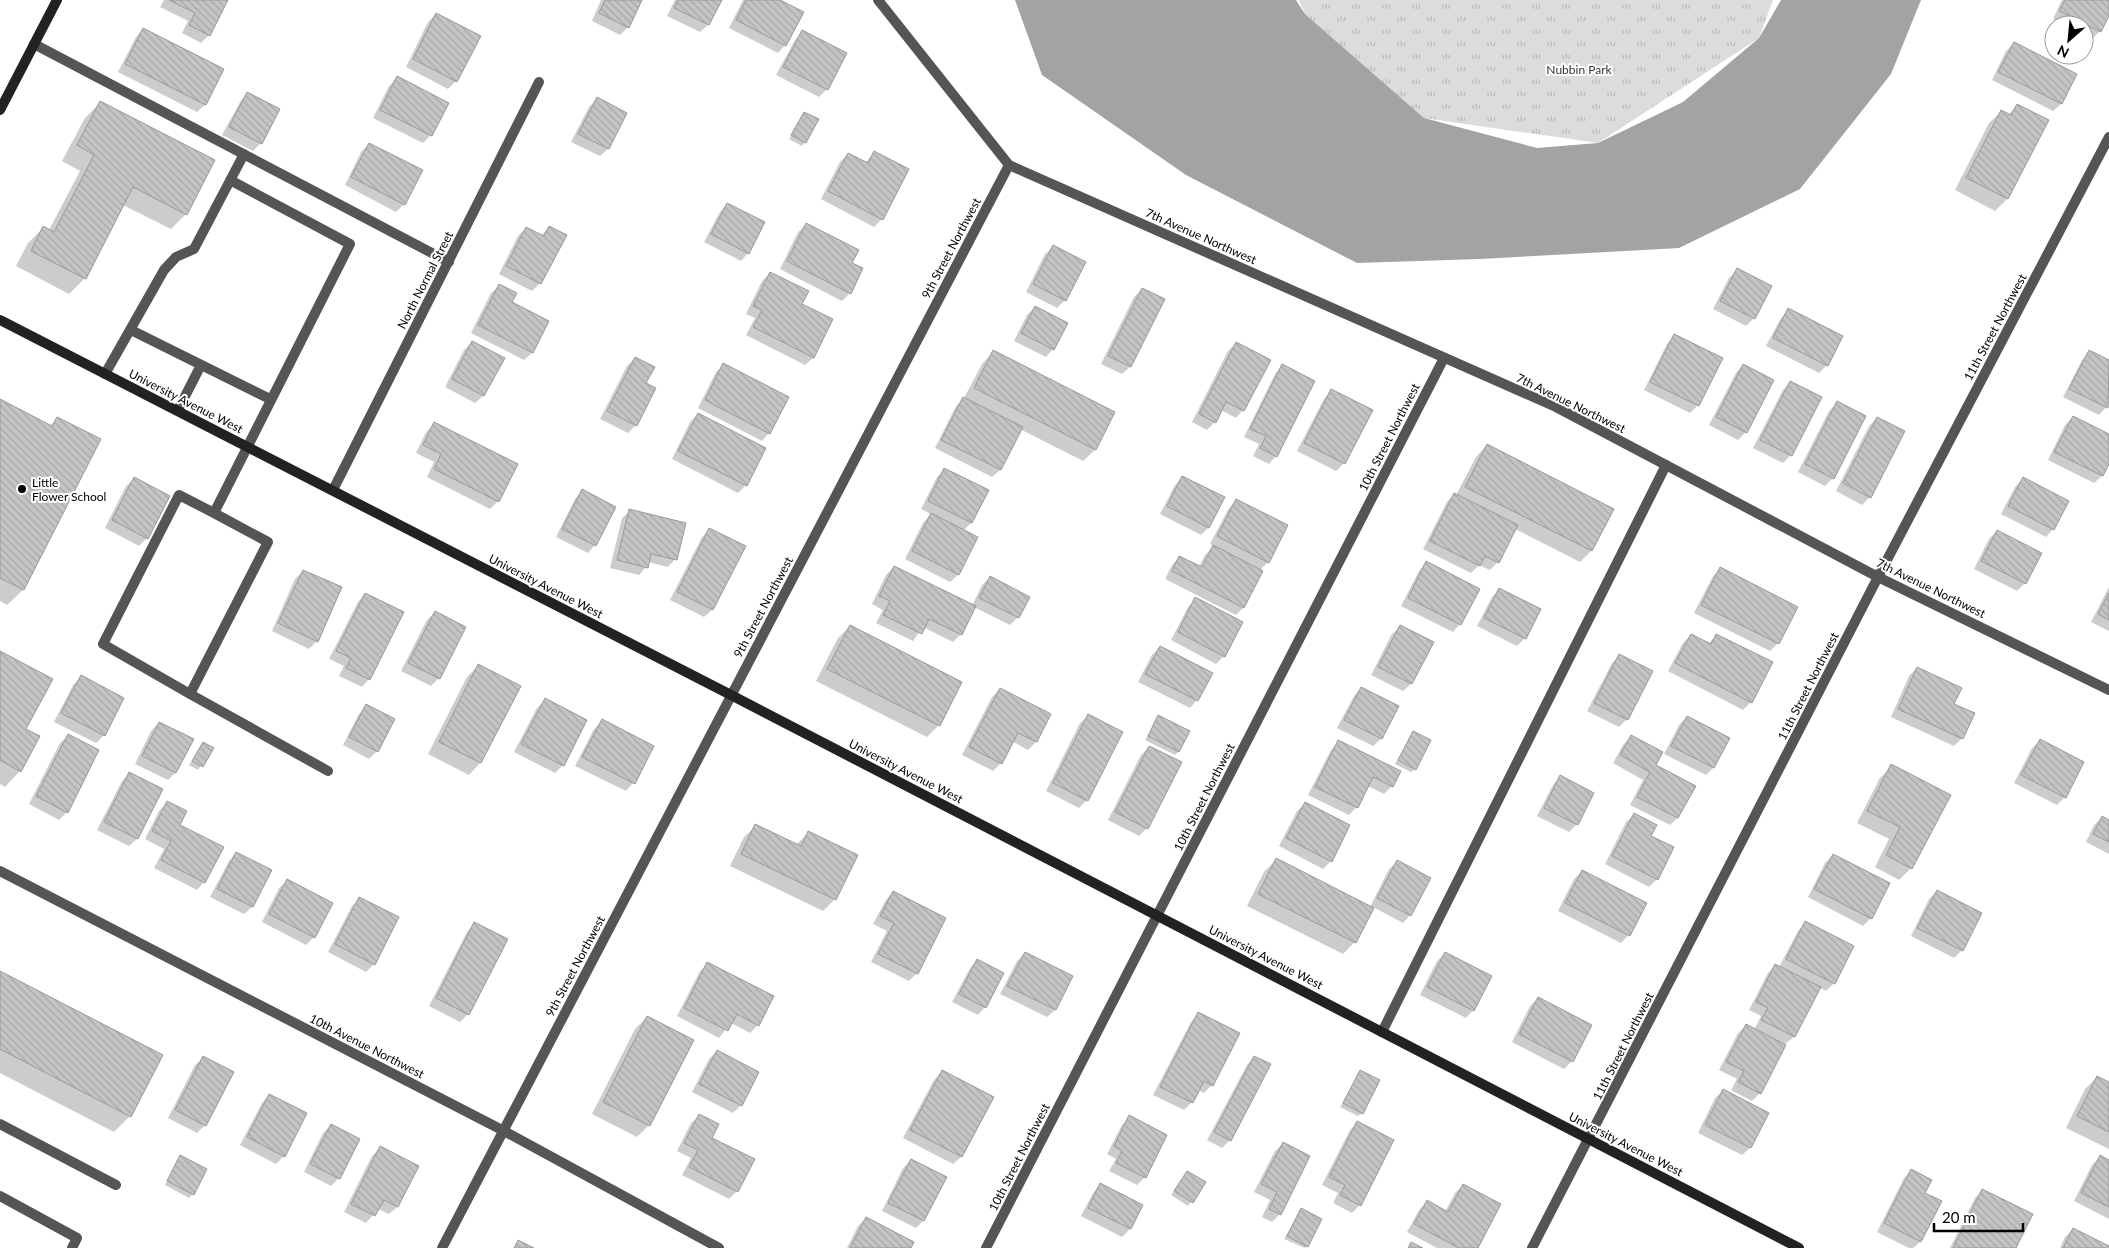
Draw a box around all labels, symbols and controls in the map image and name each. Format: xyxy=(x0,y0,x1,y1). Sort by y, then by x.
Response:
north arrow xyxy=(2044,15,2094,65)
text: N xyxy=(2054,42,2072,62)
park label: Nubbin Park xyxy=(1546,62,1613,77)
street label: 9th Street Northwest xyxy=(918,194,984,301)
street label: 7th Avenue Northwest xyxy=(1143,205,1259,267)
street label: North Normal Street xyxy=(394,228,456,331)
street label: 11th Street Northwest xyxy=(1960,270,2030,383)
street label: University Avenue West xyxy=(126,366,246,437)
street label: 7th Avenue Northwest xyxy=(1514,370,1629,436)
street label: 10th Street Northwest xyxy=(1355,380,1423,493)
place label: Little Flower School xyxy=(32,475,106,504)
marker: Little Flower School xyxy=(16,483,28,495)
street label: University Avenue West xyxy=(486,551,606,622)
street label: 9th Street Northwest xyxy=(730,553,796,660)
street label: 7th Avenue Northwest xyxy=(1874,555,1989,621)
street label: 11th Street Northwest xyxy=(1774,629,1842,742)
street label: University Avenue West xyxy=(846,736,966,807)
street label: 10th Street Northwest xyxy=(1170,740,1238,853)
street label: 9th Street Northwest xyxy=(542,912,608,1019)
street label: University Avenue West xyxy=(1206,922,1326,993)
street label: 11th Street Northwest xyxy=(1589,989,1657,1102)
street label: 10th Avenue Northwest xyxy=(307,1011,427,1082)
street label: 10th Street Northwest xyxy=(985,1100,1053,1213)
street label: University Avenue West xyxy=(1566,1109,1686,1180)
scale bar xyxy=(1934,1200,2023,1232)
text: 20 m xyxy=(1942,1208,1976,1226)

